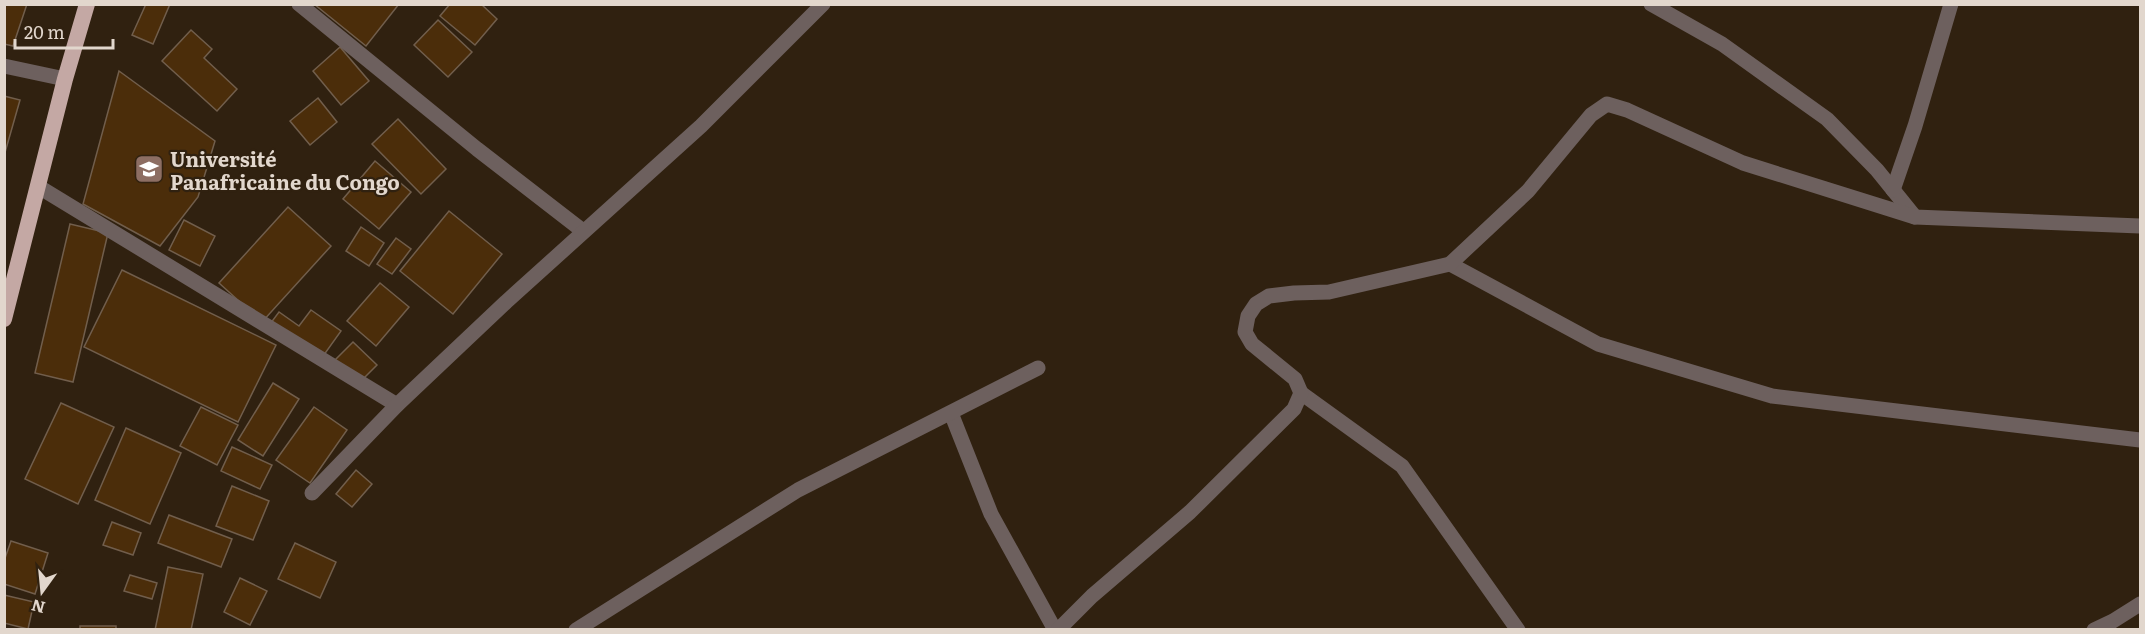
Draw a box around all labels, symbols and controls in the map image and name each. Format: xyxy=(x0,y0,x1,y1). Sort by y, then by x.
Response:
scale bar xyxy=(15,12,112,50)
text: 20 m xyxy=(24,18,65,45)
place label: Université Panafricaine du Congo xyxy=(170,143,400,196)
school or university icon: Université Panafricaine du Congo xyxy=(133,153,165,185)
north arrow xyxy=(12,562,72,622)
text: N xyxy=(28,594,47,621)

